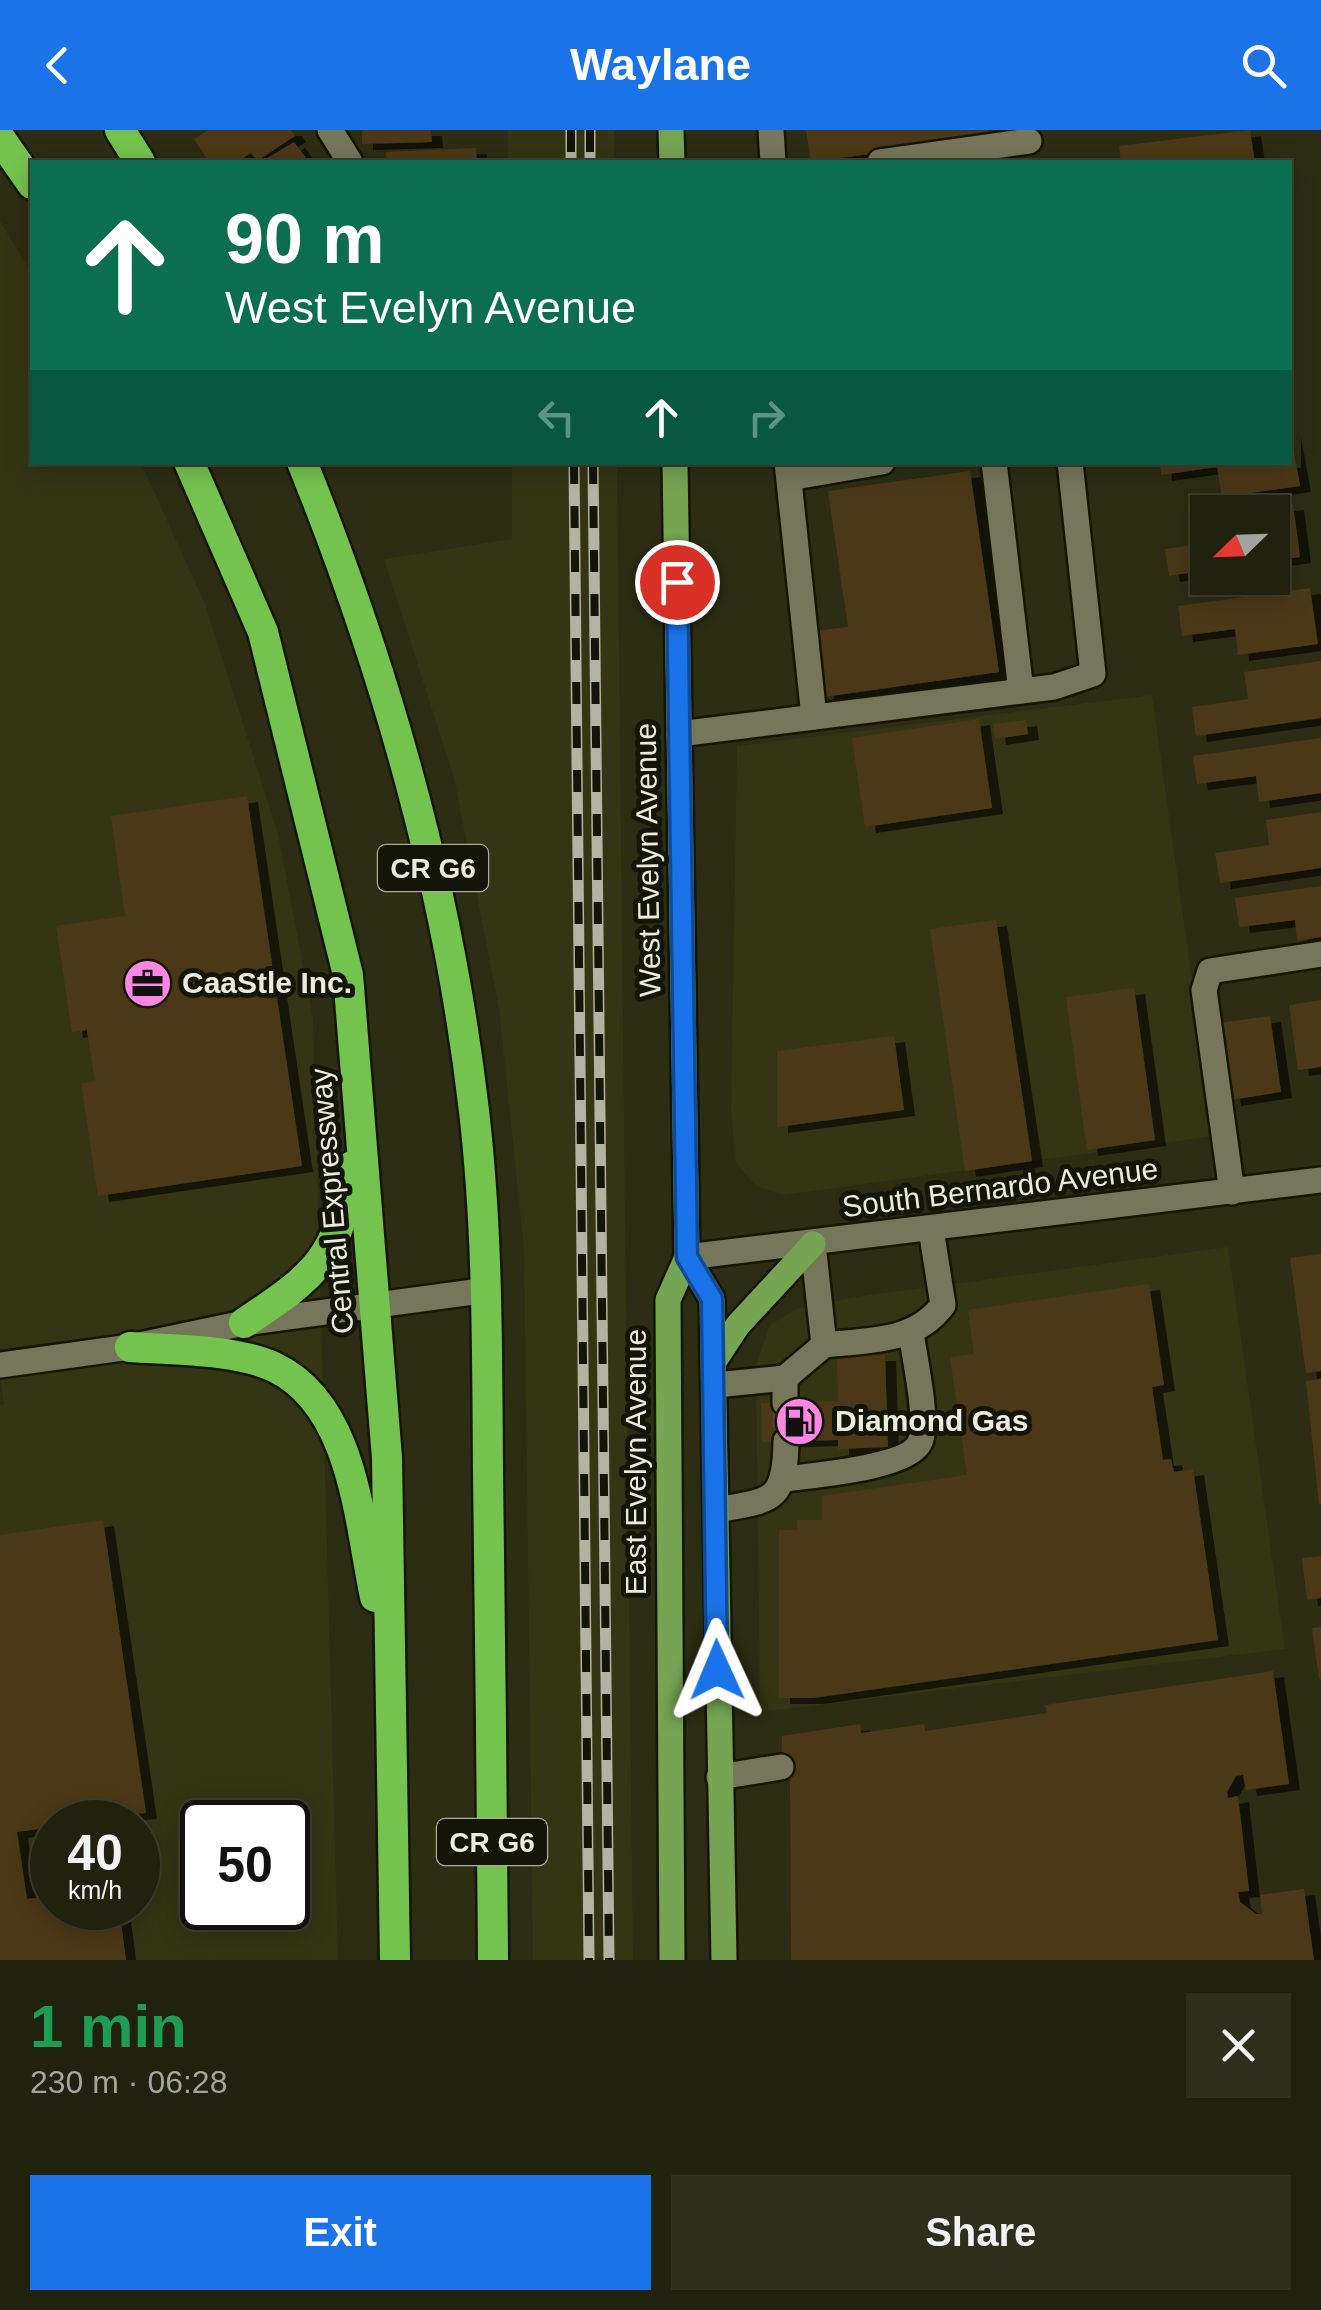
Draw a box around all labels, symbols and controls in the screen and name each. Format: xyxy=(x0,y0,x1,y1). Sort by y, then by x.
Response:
icon: back xyxy=(30,38,85,93)
icon: search xyxy=(1236,38,1291,93)
text: Waylane xyxy=(570,39,751,90)
icon: ahead xyxy=(60,200,190,330)
text: 90 m xyxy=(225,200,385,278)
text: West Evelyn Avenue xyxy=(225,282,636,333)
icon: left xyxy=(529,390,584,445)
icon: ahead xyxy=(634,390,689,445)
icon: right xyxy=(739,390,794,445)
north arrow xyxy=(1190,495,1290,595)
map controls xyxy=(1190,495,1290,595)
pin xyxy=(635,540,720,625)
icon: arrive xyxy=(650,555,705,610)
street label: West Evelyn Avenue xyxy=(629,723,666,997)
road number: CR G6 xyxy=(378,845,488,891)
office icon: CaaStle Inc. xyxy=(121,957,173,1009)
place label: CaaStle Inc. xyxy=(182,966,352,999)
street label: Central Expressway xyxy=(303,1067,360,1335)
street label: South Bernardo Avenue xyxy=(840,1152,1160,1223)
street label: East Evelyn Avenue xyxy=(619,1329,652,1595)
fuel station icon: Diamond Gas xyxy=(774,1395,826,1447)
place label: Diamond Gas xyxy=(835,1404,1028,1437)
position arrow xyxy=(665,1618,769,1722)
speed limit sign: 50 xyxy=(180,1800,310,1930)
road number: CR G6 xyxy=(437,1819,547,1865)
text: 40 xyxy=(67,1825,123,1881)
text: km/h xyxy=(68,1876,122,1904)
text: 1 min xyxy=(30,1993,187,2060)
button: close xyxy=(1186,1993,1291,2098)
text: 230 m · 06:28 xyxy=(30,2064,227,2100)
button: Exit xyxy=(30,2175,651,2290)
button: Share xyxy=(671,2175,1291,2290)

